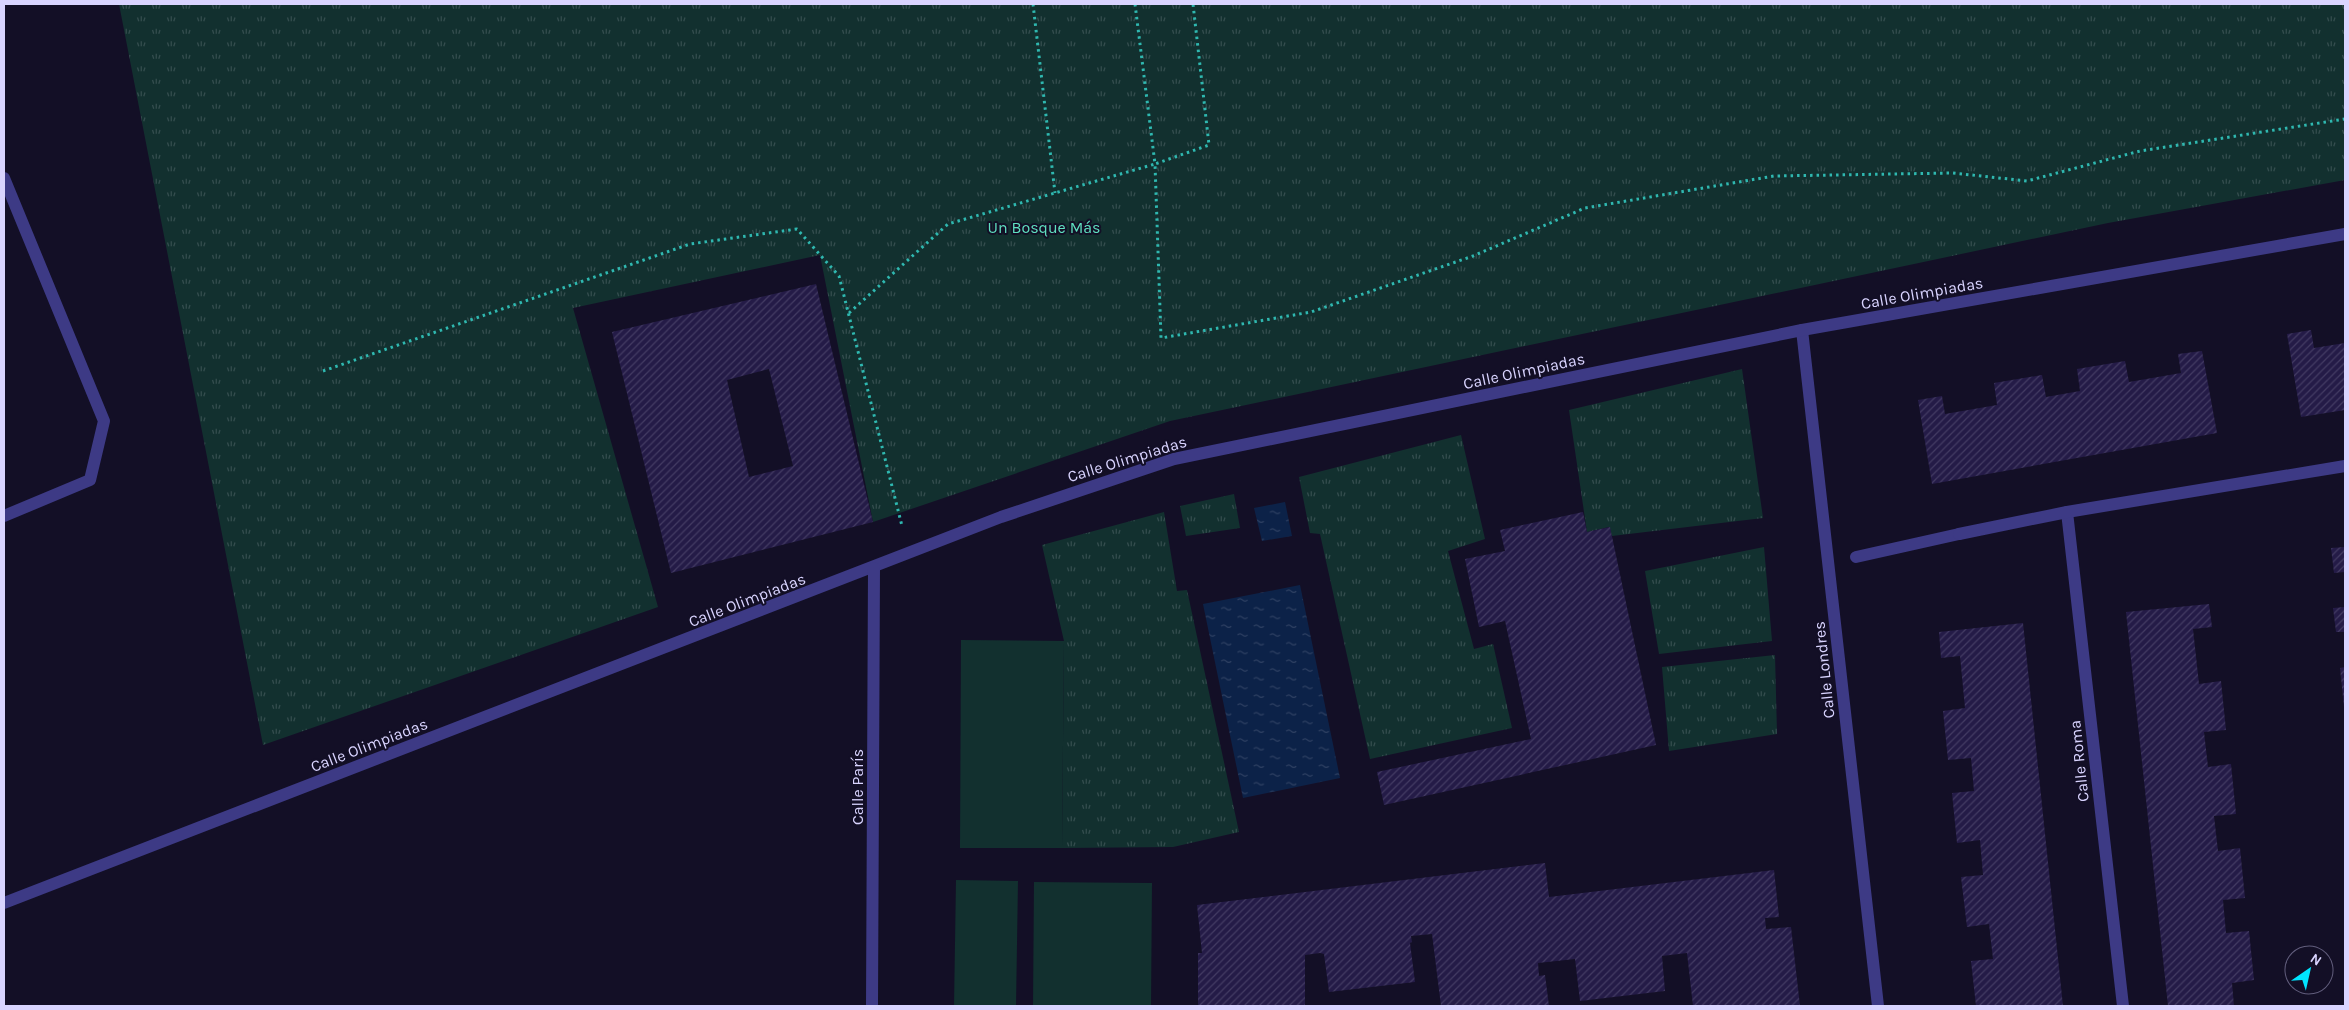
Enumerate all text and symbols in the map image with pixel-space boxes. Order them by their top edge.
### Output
park label: Un Bosque Más [988,218,1100,237]
street label: Calle Olimpiadas [1859,273,1985,313]
street label: Calle Olimpiadas [1461,349,1587,393]
street label: Calle Olimpiadas [1065,432,1189,486]
street label: Calle Olimpiadas [686,569,808,631]
street label: Calle Londres [1809,621,1839,719]
street label: Calle Olimpiadas [308,714,430,776]
street label: Calle Roma [2065,719,2093,803]
street label: Calle París [848,749,867,825]
north arrow [2284,945,2334,995]
text: N [2307,950,2325,969]

